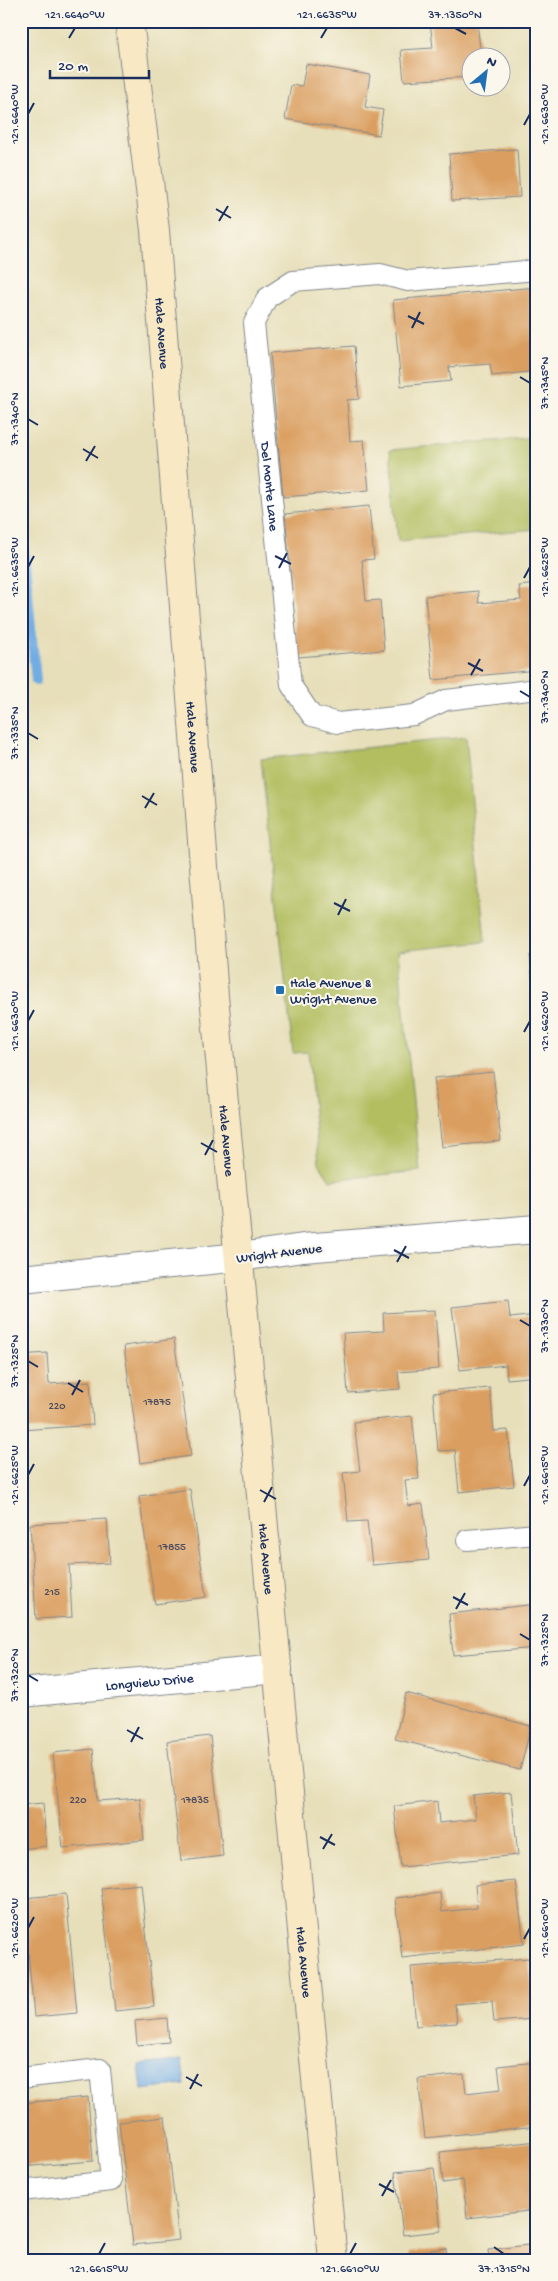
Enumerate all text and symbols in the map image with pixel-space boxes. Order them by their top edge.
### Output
text: 121.6640°W [44,9,105,23]
text: 121.6635°W [296,9,357,23]
text: 37.1350°N [427,9,482,23]
scale bar [50,48,149,80]
north arrow [460,48,510,98]
text: N [483,53,499,72]
text: 20 m [58,58,88,76]
text: 121.6640°W [9,84,23,145]
text: 121.6630°W [539,84,553,145]
street label: Hale Avenue [149,297,172,370]
text: 37.1345°N [539,357,553,410]
text: 37.1340°N [9,392,23,447]
street label: Del Monte Lane [255,440,281,533]
text: 121.6635°W [9,537,23,598]
text: 121.6625°W [539,537,553,598]
text: 37.1340°N [539,670,553,725]
street label: Hale Avenue [180,701,203,774]
text: 37.1335°N [9,706,23,761]
place label: Hale Avenue & Wright Avenue [290,976,377,1009]
marker: Hale Avenue & Wright Avenue [274,984,286,996]
text: 121.6630°W [9,991,23,1052]
text: 121.6620°W [539,991,553,1052]
street label: Hale Avenue [213,1104,237,1178]
street label: Wright Avenue [235,1241,324,1268]
text: 37.1330°N [539,1299,553,1354]
text: 37.1325°N [9,1334,23,1388]
house number: 17875 [142,1397,171,1409]
house number: 220 [48,1401,66,1413]
text: 121.6625°W [9,1445,23,1506]
text: 121.6615°W [539,1446,553,1505]
street label: Hale Avenue [253,1522,276,1596]
house number: 17855 [157,1542,186,1554]
house number: 215 [44,1587,60,1599]
text: 37.1325°N [539,1613,553,1667]
text: 37.1320°N [9,1648,23,1703]
street label: Longview Drive [105,1671,195,1696]
house number: 220 [69,1795,87,1807]
house number: 17835 [180,1795,209,1807]
text: 121.6620°W [9,1898,23,1959]
text: 121.6610°W [539,1899,553,1958]
street label: Hale Avenue [291,1926,314,1999]
text: 121.6615°W [69,2263,128,2277]
text: 121.6610°W [320,2263,379,2277]
text: 37.1315°N [477,2263,530,2277]

